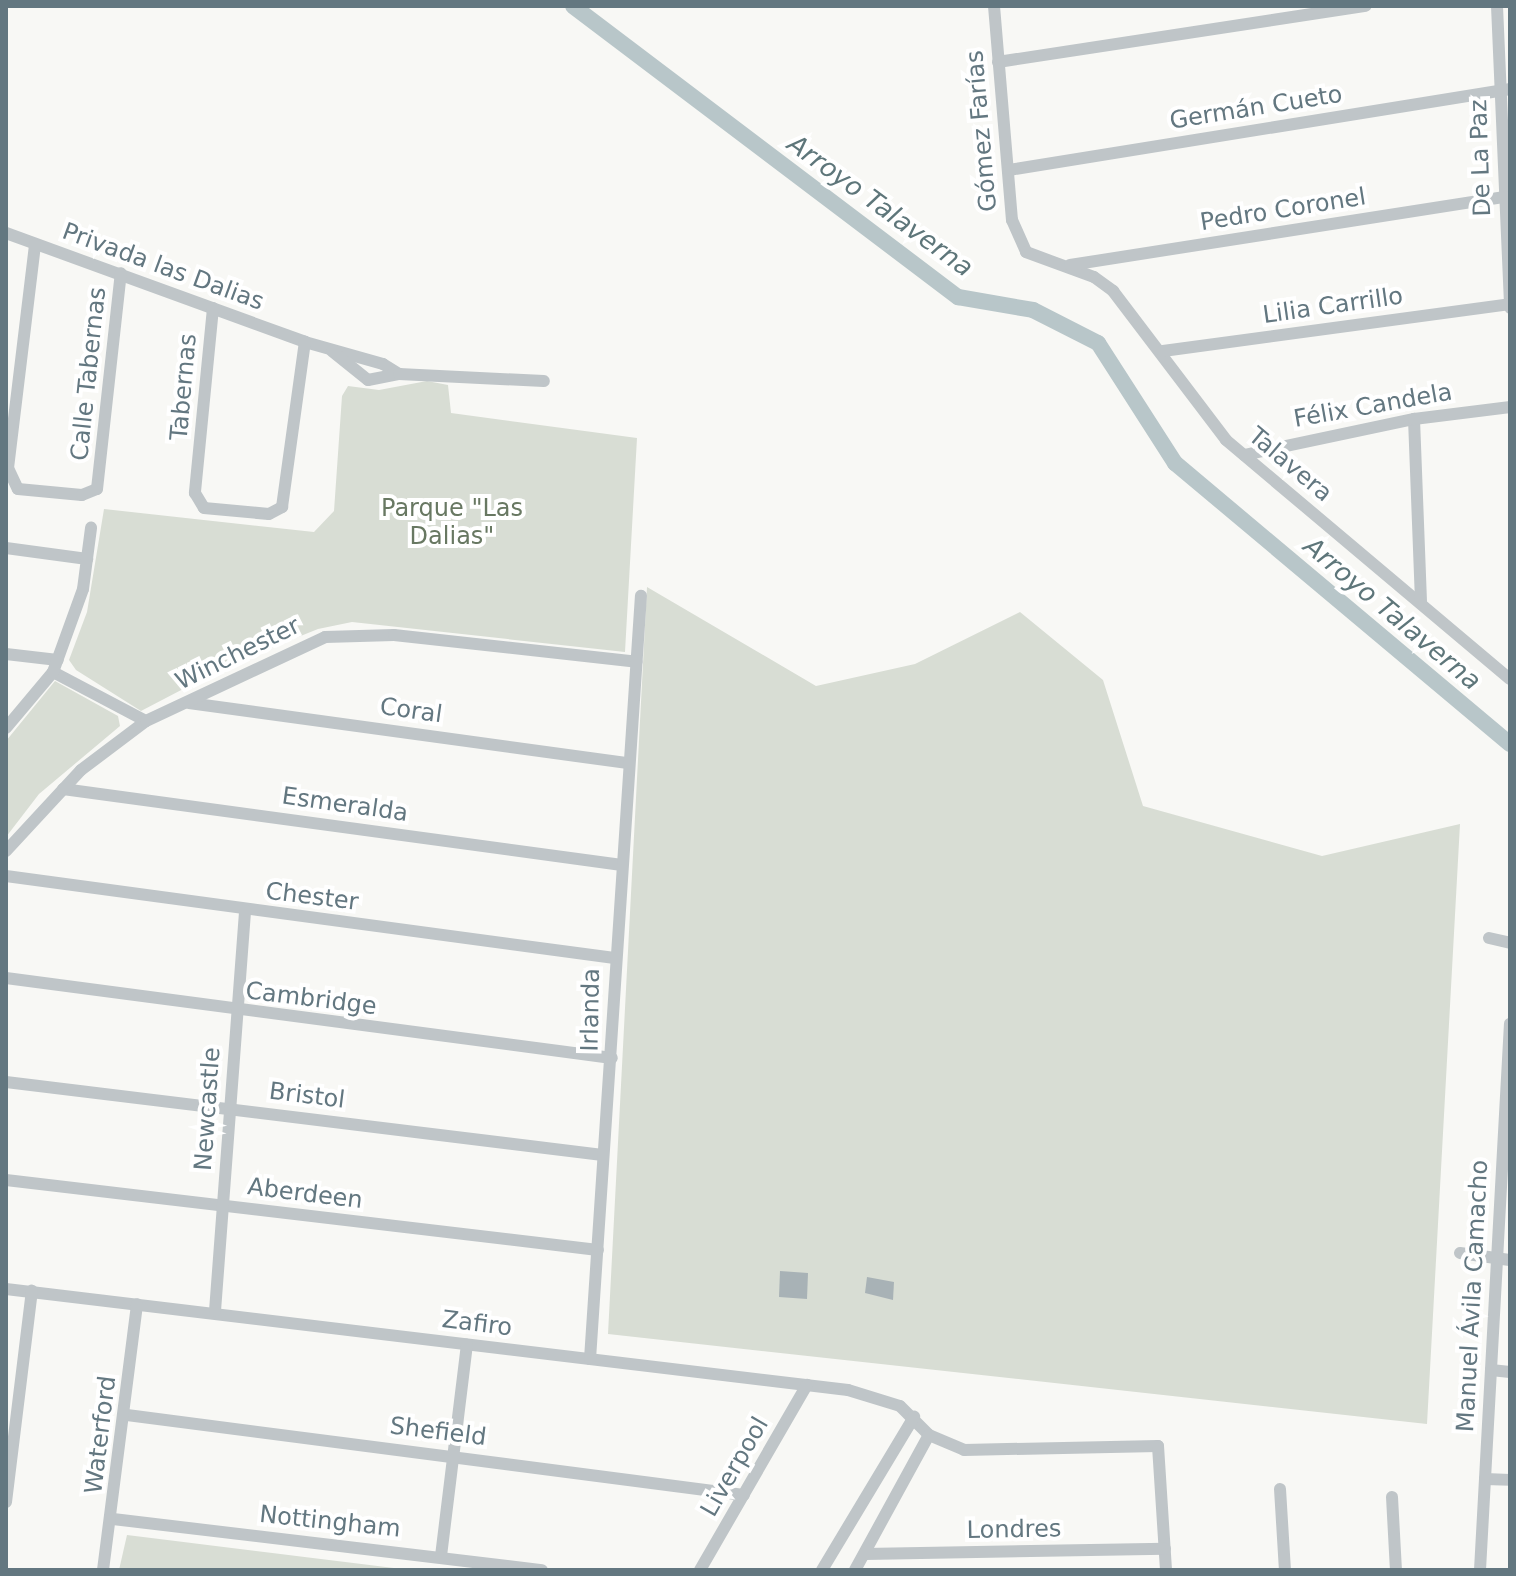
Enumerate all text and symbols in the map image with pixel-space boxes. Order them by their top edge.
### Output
street label: Gómez Farías [961,49,1003,213]
street label: Germán Cueto [1168,80,1344,136]
street label: De La Paz [1465,99,1497,217]
water label: Arroyo Talaverna [781,128,979,284]
street label: Pedro Coronel [1198,183,1368,237]
street label: Privada las Dalias [58,217,268,317]
street label: Lilia Carrillo [1261,282,1405,330]
street label: Calle Tabernas [66,286,112,462]
street label: Tabernas [165,332,203,442]
street label: Félix Candela [1291,378,1455,434]
street label: Talavera [1242,422,1338,508]
park label: Parque "Las Dalias" [381,495,523,551]
water label: Arroyo Talaverna [1297,531,1487,697]
street label: Winchester [171,612,305,696]
street label: Coral [378,692,444,730]
street label: Esmeralda [280,782,410,828]
street label: Chester [264,877,360,917]
street label: Irlanda [576,968,606,1052]
street label: Cambridge [244,977,378,1021]
street label: Newcastle [189,1046,227,1172]
street label: Bristol [267,1077,347,1115]
street label: Manuel Ávila Camacho [1451,1159,1495,1433]
street label: Aberdeen [246,1173,364,1215]
street label: Zafiro [440,1305,514,1343]
street label: Waterford [79,1374,123,1496]
street label: Shefield [388,1412,488,1452]
street label: Liverpool [695,1412,775,1522]
street label: Nottingham [258,1500,402,1544]
street label: Londres [966,1515,1062,1545]

